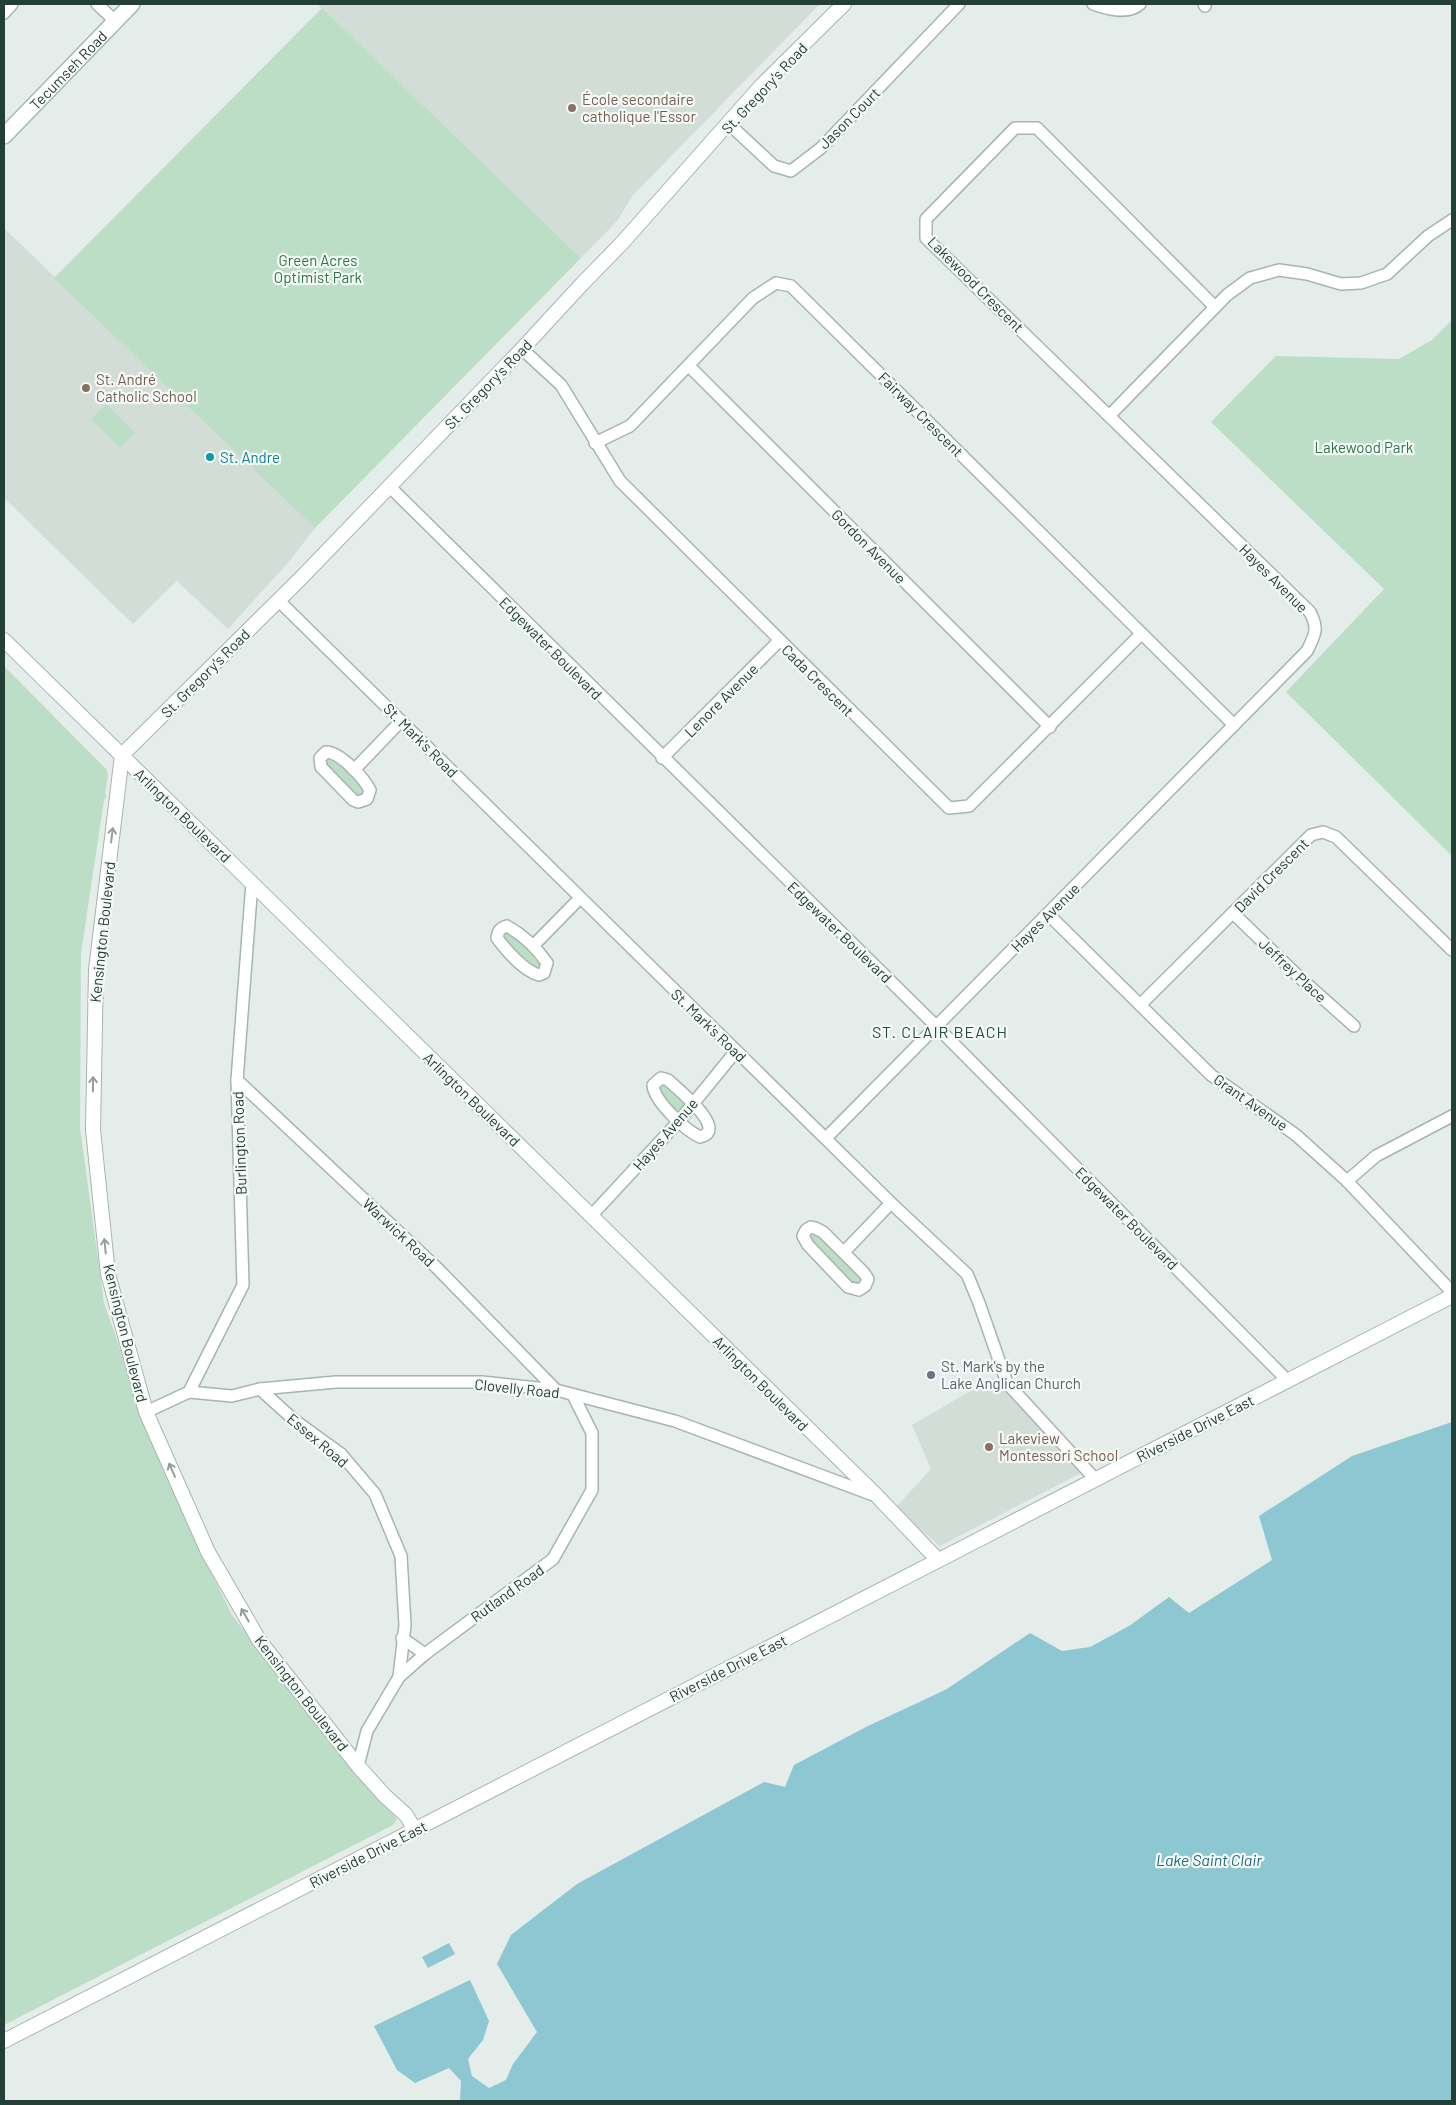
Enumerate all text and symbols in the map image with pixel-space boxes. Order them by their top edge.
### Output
street label: Tecumseh Road [26,27,110,113]
street label: St. Gregory's Road [717,39,811,137]
street label: Jason Court [815,84,883,152]
place label: École secondaire catholique l'Essor [582,90,696,125]
marker: École secondaire catholique l'Essor [566,102,578,114]
street label: Lakewood Crescent [924,232,1028,336]
park label: Green Acres Optimist Park [274,251,363,286]
street label: St. Gregory's Road [441,335,535,433]
street label: Fairway Crescent [875,368,967,460]
place label: St. André Catholic School [96,370,197,405]
marker: St. André Catholic School [80,382,92,394]
park label: Lakewood Park [1315,438,1414,456]
place label: St. Andre [220,448,280,466]
marker: St. Andre [204,451,216,463]
street label: Gordon Avenue [828,505,910,587]
street label: Hayes Avenue [1236,540,1312,616]
street label: Edgewater Boulevard [496,593,606,703]
street label: St. Gregory's Road [157,625,253,721]
street label: Cada Crescent [778,640,858,720]
street label: Lenore Avenue [680,659,762,741]
street label: St. Mark's Road [380,699,462,781]
street label: Arlington Boulevard [131,764,235,866]
one-way arrow [107,827,117,843]
street label: David Crescent [1230,834,1312,916]
street label: Kensington Boulevard [86,861,118,1003]
street label: Edgewater Boulevard [784,878,896,986]
street label: Hayes Avenue [1007,879,1083,955]
street label: Jeffrey Place [1255,934,1331,1006]
street label: St. Mark's Road [668,985,750,1065]
district label: ST. CLAIR BEACH [872,1022,1008,1041]
street label: Arlington Boulevard [420,1048,524,1150]
street label: Grant Avenue [1210,1070,1292,1134]
one-way arrow [89,1076,98,1092]
street label: Burlington Road [228,1091,250,1195]
street label: Hayes Avenue [629,1094,701,1174]
street label: Edgewater Boulevard [1072,1163,1182,1273]
street label: Warwick Road [359,1194,439,1270]
one-way arrow [100,1238,110,1254]
street label: Kensington Boulevard [100,1262,152,1404]
street label: Arlington Boulevard [710,1332,812,1434]
place label: St. Mark's by the Lake Anglican Church [941,1357,1081,1392]
marker: St. Mark's by the Lake Anglican Church [925,1369,937,1381]
street label: Clovelly Road [474,1375,560,1401]
street label: Riverside Drive East [1133,1391,1257,1465]
street label: Essex Road [284,1409,352,1471]
place label: Lakeview Montessori School [999,1429,1118,1464]
marker: Lakeview Montessori School [983,1441,995,1453]
one-way arrow [167,1463,176,1478]
street label: Rutland Road [467,1560,547,1626]
one-way arrow [239,1609,249,1623]
street label: Riverside Drive East [666,1631,790,1705]
street label: Kensington Boulevard [251,1632,353,1754]
street label: Riverside Drive East [306,1817,430,1891]
water label: Lake Saint Clair [1156,1850,1263,1869]

